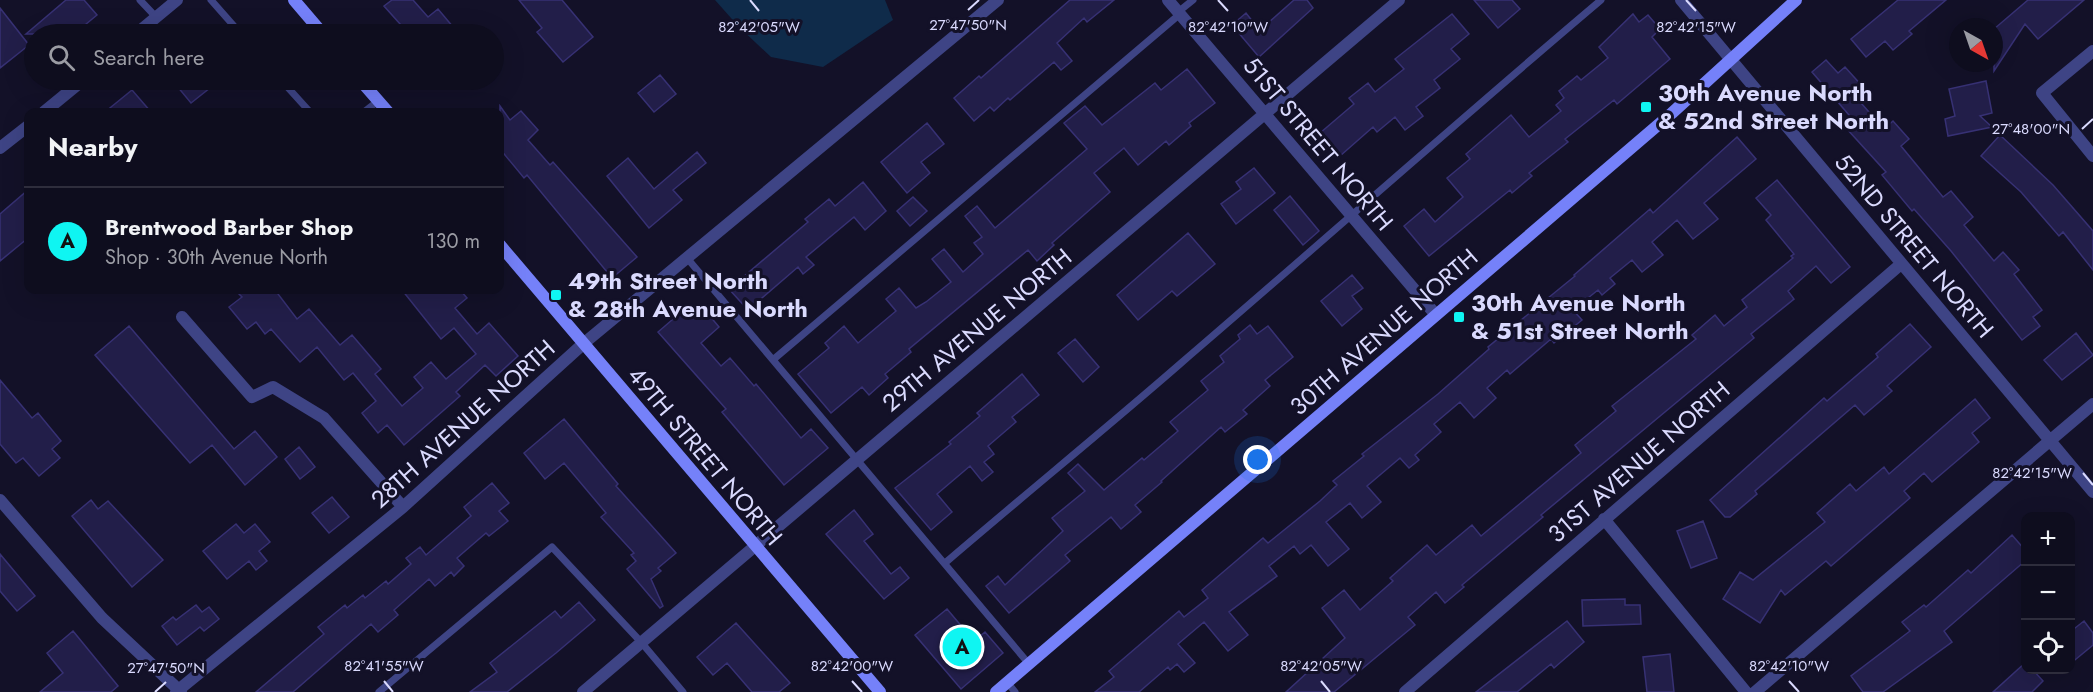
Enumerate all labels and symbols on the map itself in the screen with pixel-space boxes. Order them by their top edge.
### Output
text: 27°47'50"N [929,14,1007,36]
text: 82°42'05"W [718,16,800,38]
text: 82°42'10"W [1188,16,1268,38]
text: 82°42'15"W [1656,16,1736,38]
north arrow [1949,18,2003,72]
street label: 51ST STREET NORTH [1235,49,1402,238]
place label: 30th Avenue North & 52nd Street North [1658,75,1889,138]
marker: 30th Avenue North & 52nd Street North [1639,100,1653,114]
text: 27°48'00"N [1992,118,2070,140]
street label: 52ND STREET NORTH [1827,146,2002,345]
street label: 29TH AVENUE NORTH [874,240,1079,420]
street label: 30TH AVENUE NORTH [1282,240,1485,423]
place label: 49th Street North & 28th Avenue North [568,263,808,326]
place label: 30th Avenue North & 51st Street North [1471,285,1689,348]
marker: 49th Street North & 28th Avenue North [549,288,563,302]
marker: 30th Avenue North & 51st Street North [1452,310,1466,324]
street label: 28TH AVENUE NORTH [363,331,563,516]
street label: 49TH STREET NORTH [620,358,791,553]
street label: 31ST AVENUE NORTH [1540,373,1737,551]
your location [1243,445,1272,474]
text: 82°42'15"W [1992,462,2072,484]
pin: A [942,624,982,670]
text: 82°41'55"W [344,655,424,677]
text: 82°42'00"W [811,655,893,677]
text: 82°42'05"W [1280,655,1362,677]
text: 82°42'10"W [1749,655,1829,677]
text: 27°47'50"N [127,657,205,679]

